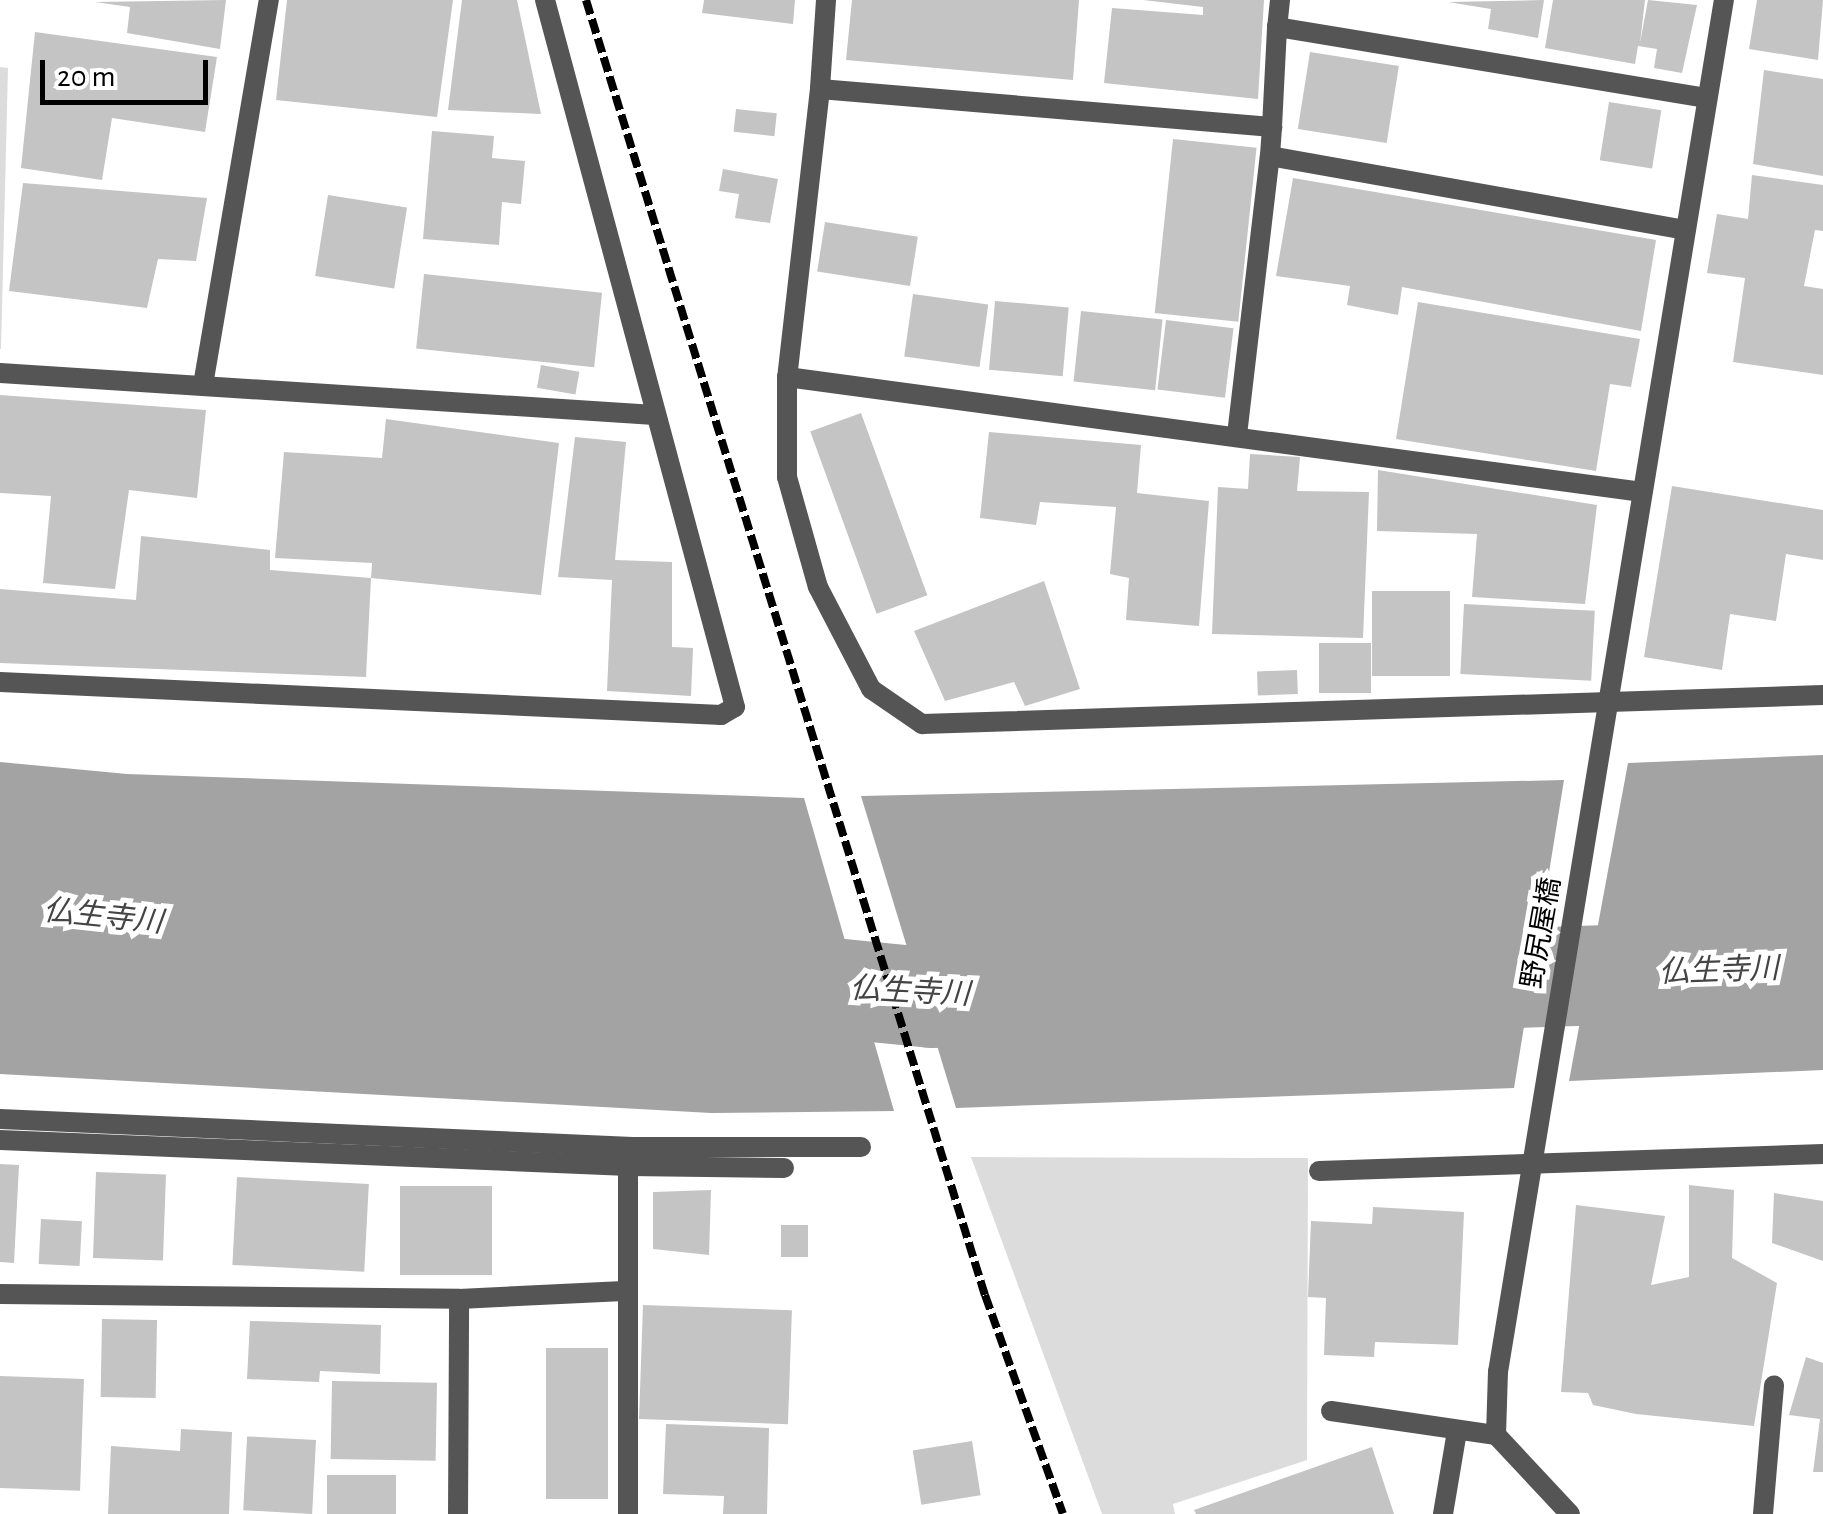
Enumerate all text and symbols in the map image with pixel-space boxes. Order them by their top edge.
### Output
scale bar [45,40,212,102]
text: 20 m [57,62,115,92]
street label: 野尻屋橋 [1516,875,1568,991]
water label: 仏生寺川 [41,893,165,941]
water label: 仏生寺川 [1658,951,1780,991]
water label: 仏生寺川 [849,971,971,1013]

